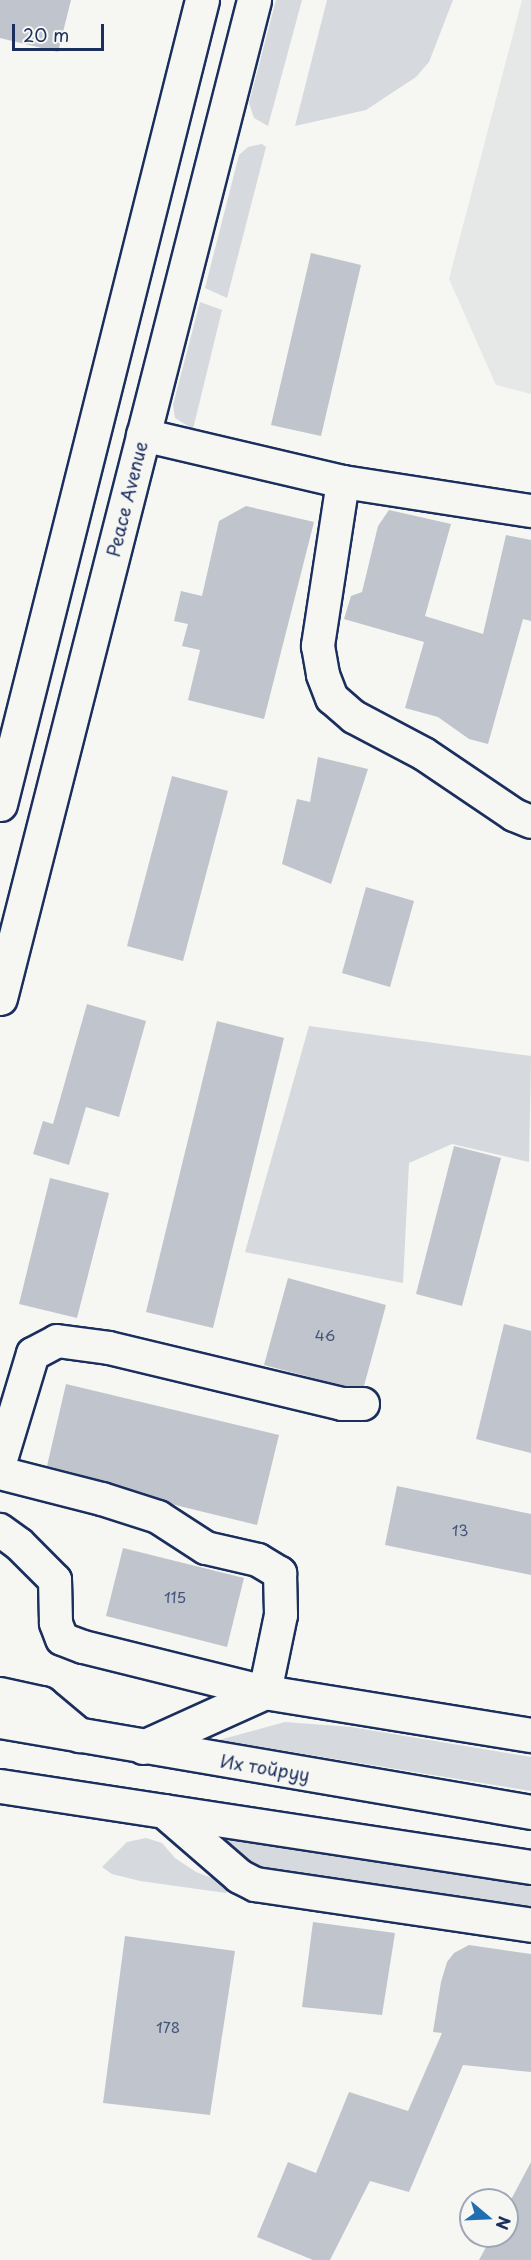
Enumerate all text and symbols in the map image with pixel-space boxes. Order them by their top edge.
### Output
scale bar [15,12,106,50]
text: 20 m [23,21,69,48]
street label: Peace Avenue [102,439,152,559]
house number: 46 [315,1326,335,1344]
house number: 13 [452,1521,468,1539]
house number: 115 [164,1588,186,1606]
street label: Их тойруу [218,1750,312,1786]
house number: 178 [156,2018,180,2036]
north arrow [459,2188,519,2248]
text: N [491,2213,518,2233]

